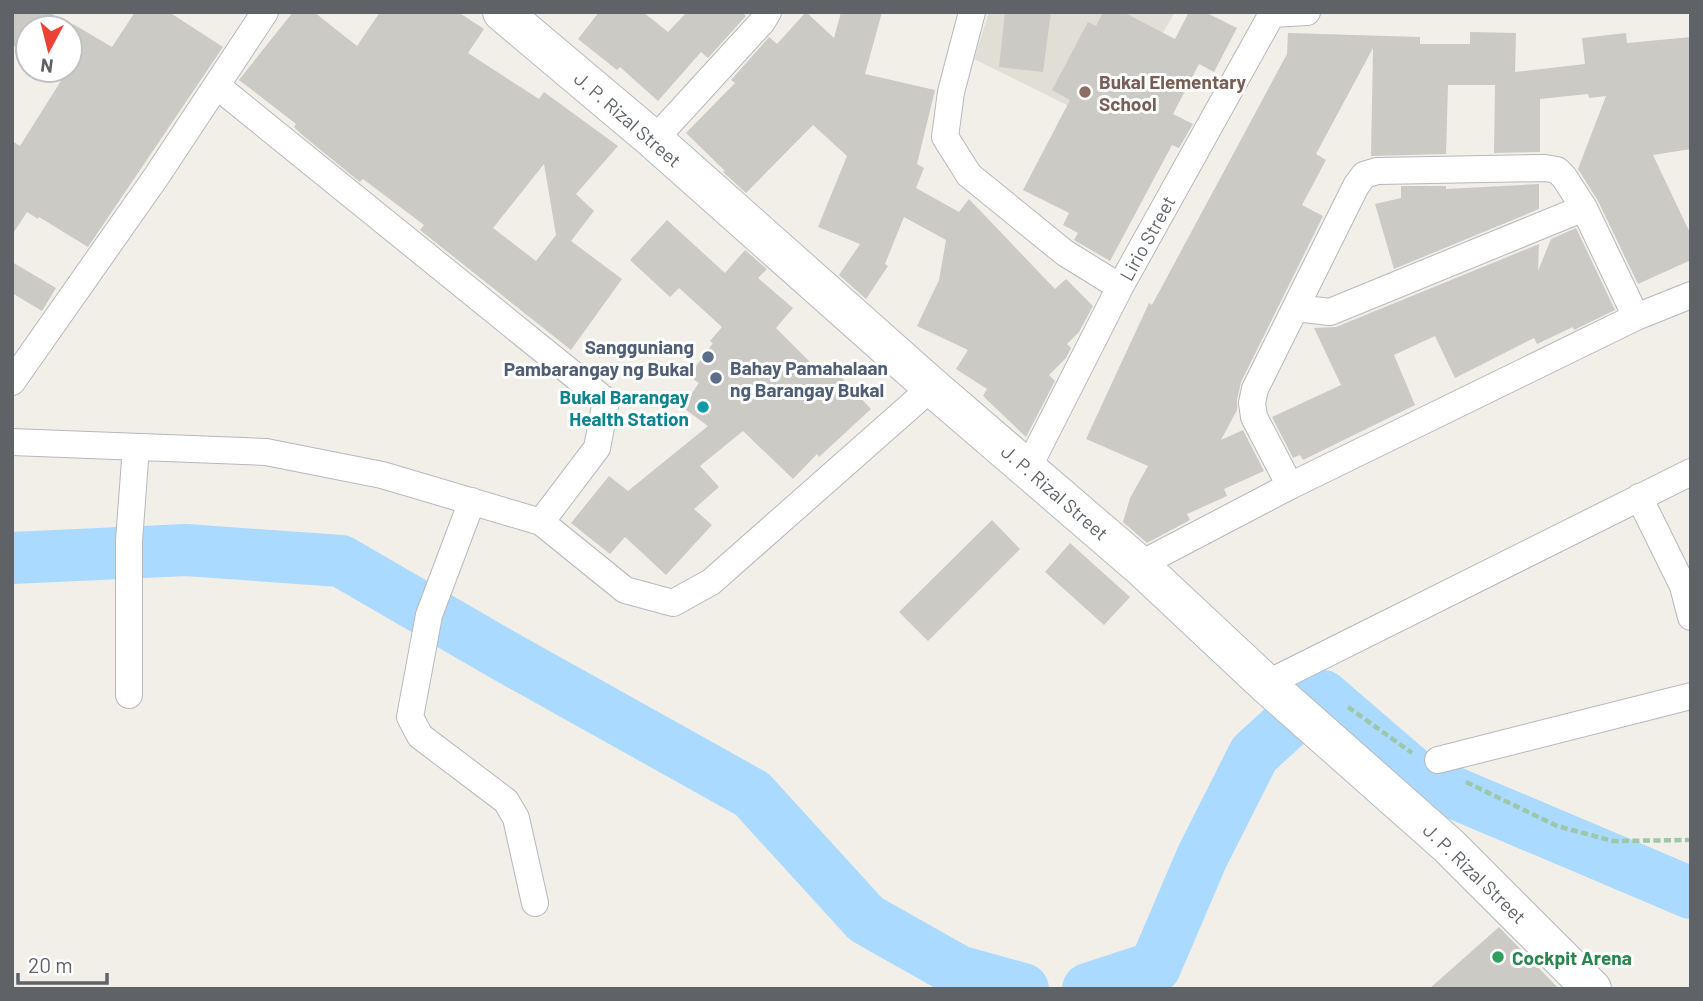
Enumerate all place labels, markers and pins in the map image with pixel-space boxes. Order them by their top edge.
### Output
place label: Bukal Elementary School [1099,70,1247,115]
marker: Bukal Elementary School [1077,84,1093,100]
place label: Sangguniang Pambarangay ng Bukal [504,335,694,380]
marker: Sangguniang Pambarangay ng Bukal [700,349,716,365]
place label: Bahay Pamahalaan ng Barangay Bukal [730,356,888,401]
marker: Bahay Pamahalaan ng Barangay Bukal [708,370,724,386]
place label: Bukal Barangay Health Station [560,385,689,430]
marker: Bukal Barangay Health Station [695,399,711,415]
place label: Cockpit Arena [1512,946,1632,969]
marker: Cockpit Arena [1490,949,1506,965]

